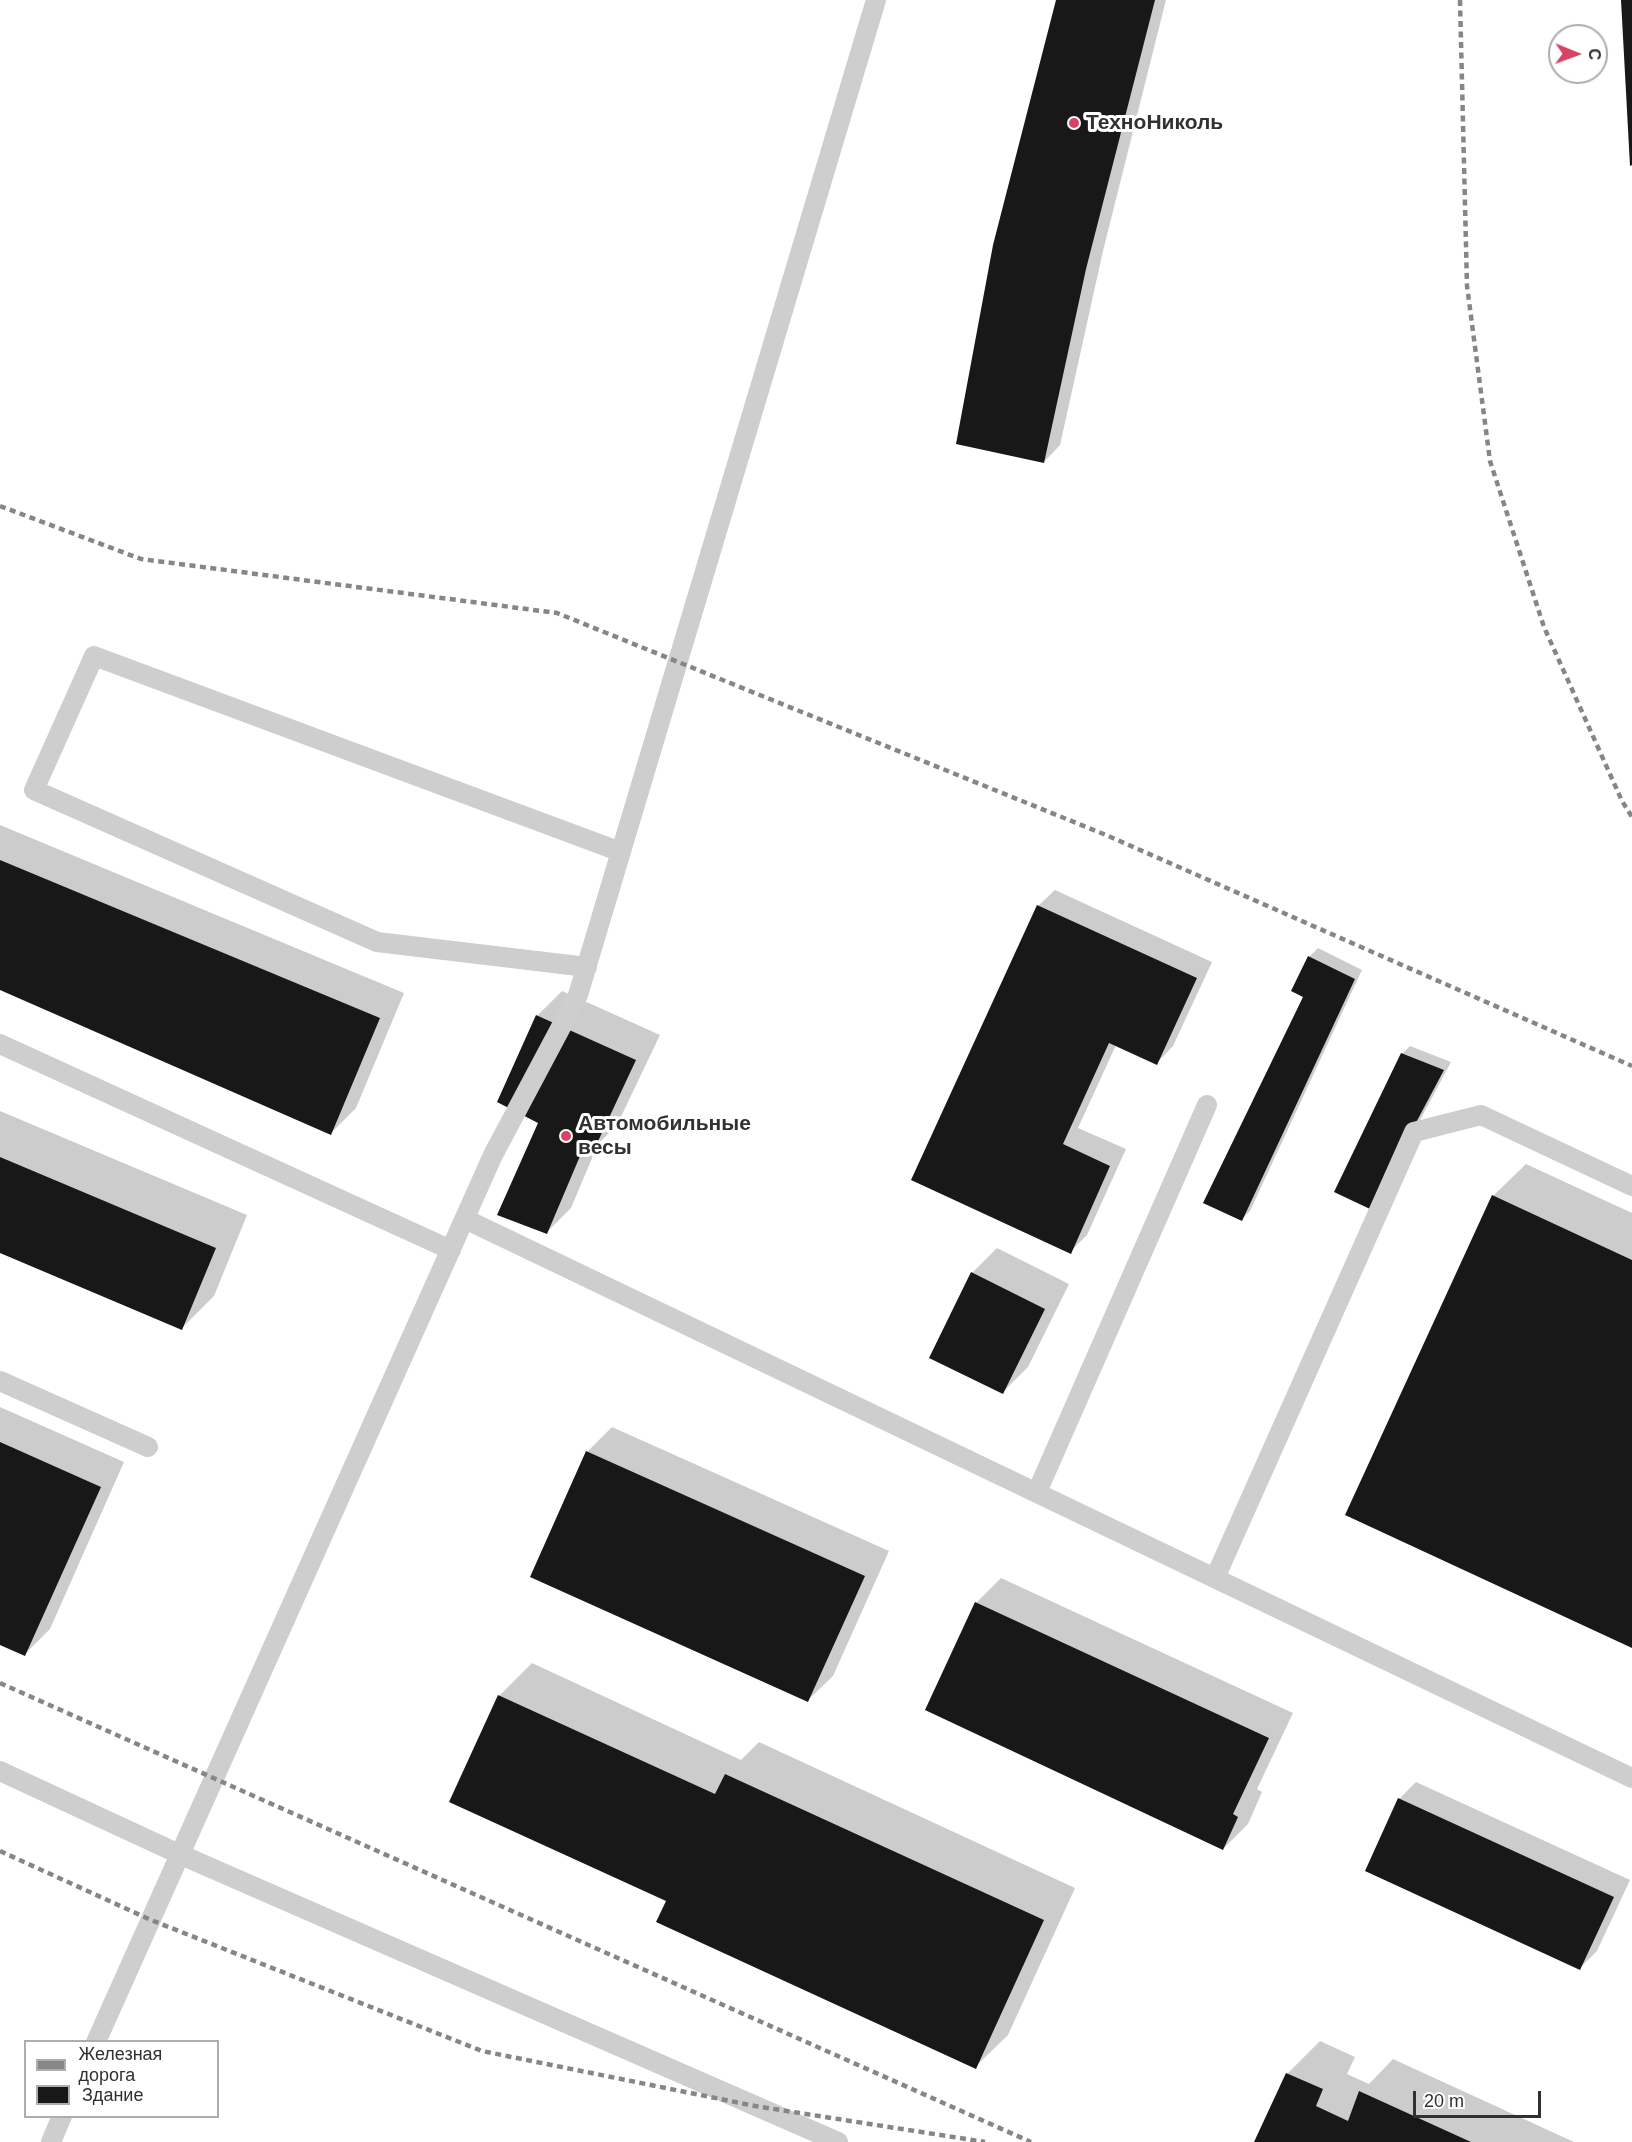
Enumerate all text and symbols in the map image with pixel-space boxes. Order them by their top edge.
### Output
north arrow [1548,24,1608,84]
text: С [1586,48,1603,60]
place label: ТехноНиколь [1086,110,1223,136]
marker: ТехноНиколь [1067,116,1081,130]
place label: Автомобильные весы [578,1111,751,1161]
marker: Автомобильные весы [559,1129,573,1143]
legend [24,2040,219,2118]
text: Железная дорога [78,2044,162,2085]
scale bar [1416,2079,1544,2117]
text: Здание [82,2085,143,2105]
text: 20 m [1424,2091,1464,2111]

